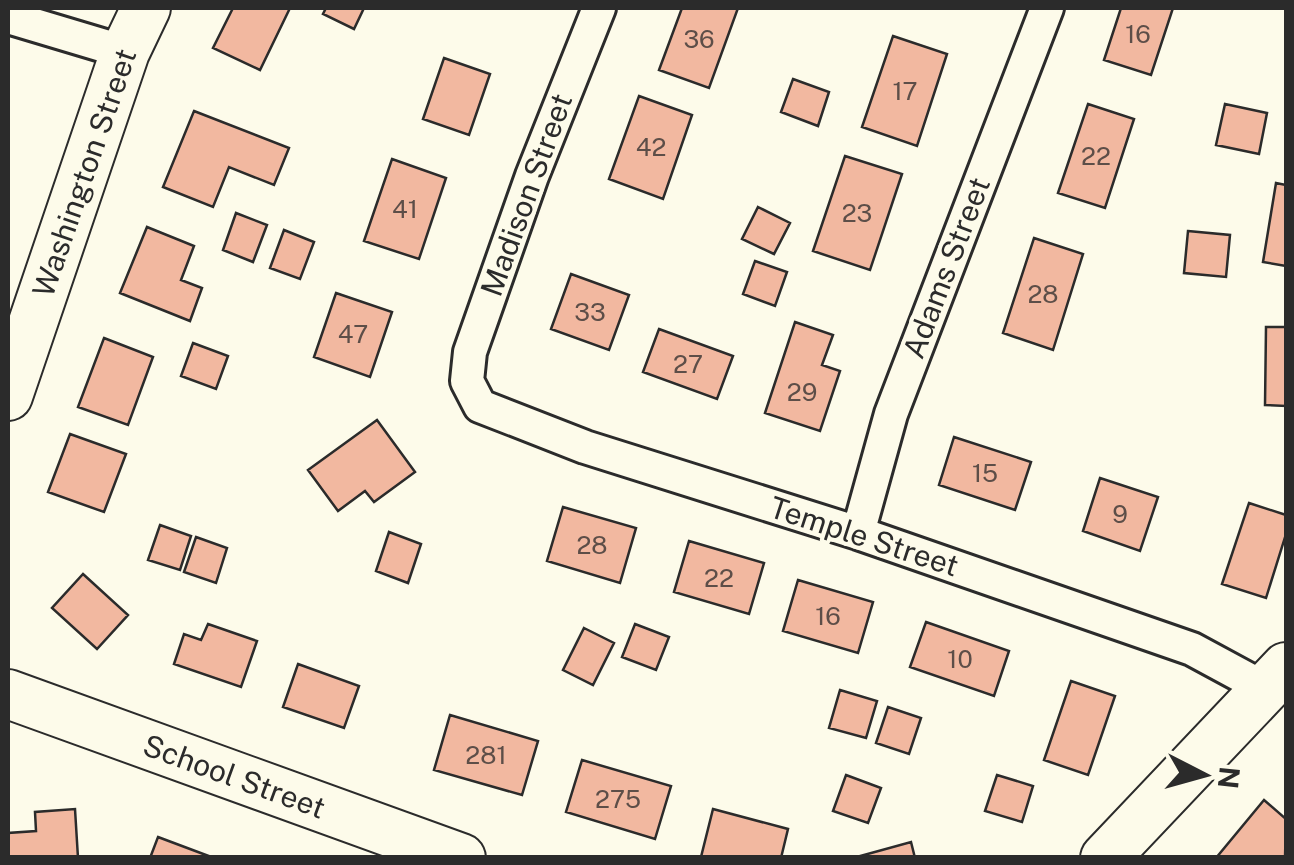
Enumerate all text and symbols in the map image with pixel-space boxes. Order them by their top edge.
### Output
house number: 16 [1125,19,1151,49]
house number: 36 [683,24,715,54]
street label: Washington Street [25,44,143,302]
house number: 17 [892,76,918,106]
street label: Madison Street [473,88,579,301]
house number: 42 [636,132,666,162]
house number: 22 [1081,141,1111,171]
street label: Adams Street [895,172,997,363]
house number: 41 [392,194,418,224]
house number: 23 [842,198,872,228]
house number: 28 [1027,279,1059,309]
house number: 33 [574,297,606,327]
house number: 47 [338,319,368,349]
house number: 27 [673,349,703,379]
house number: 29 [787,377,817,407]
house number: 15 [972,458,998,488]
street label: Temple Street [765,489,963,584]
house number: 9 [1112,499,1128,529]
house number: 28 [576,530,608,560]
house number: 22 [704,563,734,593]
house number: 16 [815,601,841,631]
house number: 10 [947,644,973,674]
north arrow [1154,725,1254,825]
street label: School Street [138,726,330,826]
house number: 281 [465,740,507,770]
text: N [1212,765,1247,790]
house number: 275 [595,784,641,814]

